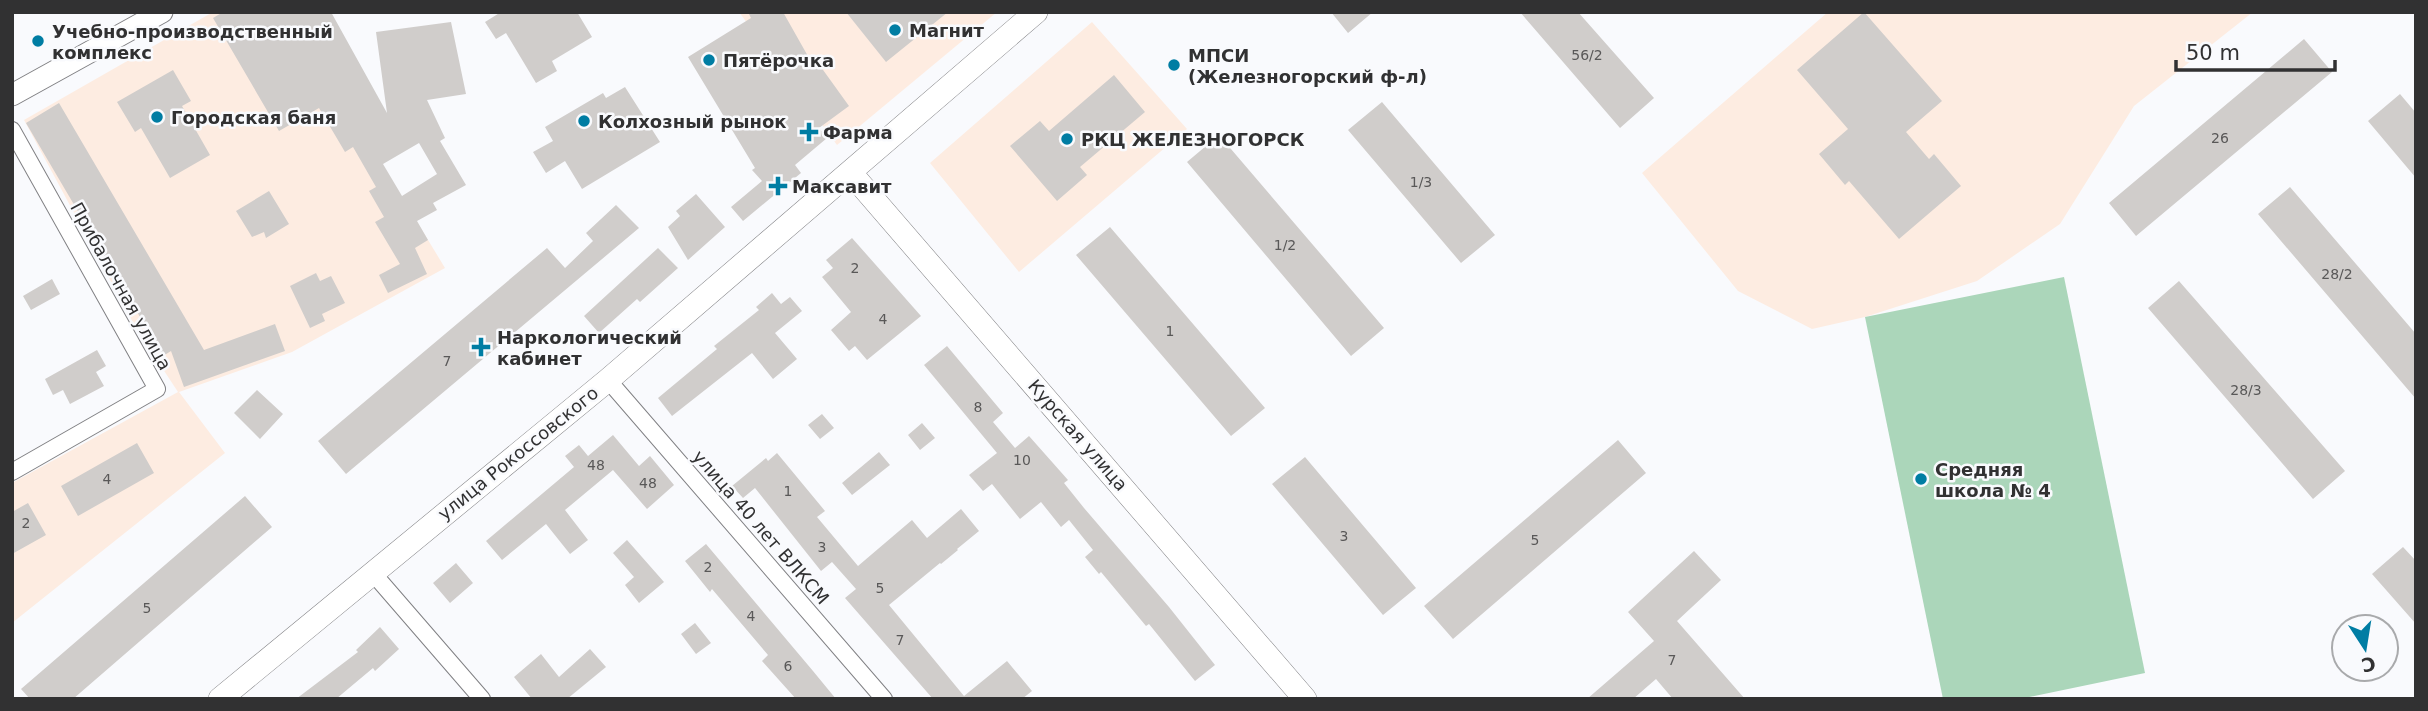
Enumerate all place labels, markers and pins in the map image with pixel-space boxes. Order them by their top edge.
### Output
place label: Магнит [909,20,985,41]
place label: Учебно-производственный комплекс [52,21,333,63]
marker: Магнит [887,22,903,38]
marker: Учебно-производственный комплекс [30,33,46,49]
place label: МПСИ (Железногорский ф-л) [1188,45,1427,87]
place label: Пятёрочка [723,50,834,71]
marker: Пятёрочка [701,52,717,68]
marker: МПСИ (Железногорский ф-л) [1166,57,1182,73]
place label: Городская баня [171,107,336,128]
marker: Городская баня [149,109,165,125]
place label: Колхозный рынок [598,111,786,132]
marker: Колхозный рынок [576,113,592,129]
place label: Фарма [823,122,893,143]
marker: Фарма [801,124,817,140]
place label: РКЦ ЖЕЛЕЗНОГОРСК [1081,129,1305,150]
marker: РКЦ ЖЕЛЕЗНОГОРСК [1059,131,1075,147]
place label: Максавит [792,176,892,197]
marker: Максавит [770,178,786,194]
place label: Наркологический кабинет [497,327,682,369]
marker: Наркологический кабинет [471,337,491,357]
place label: Средняя школа № 4 [1935,459,2051,501]
marker: Средняя школа № 4 [1913,471,1929,487]

